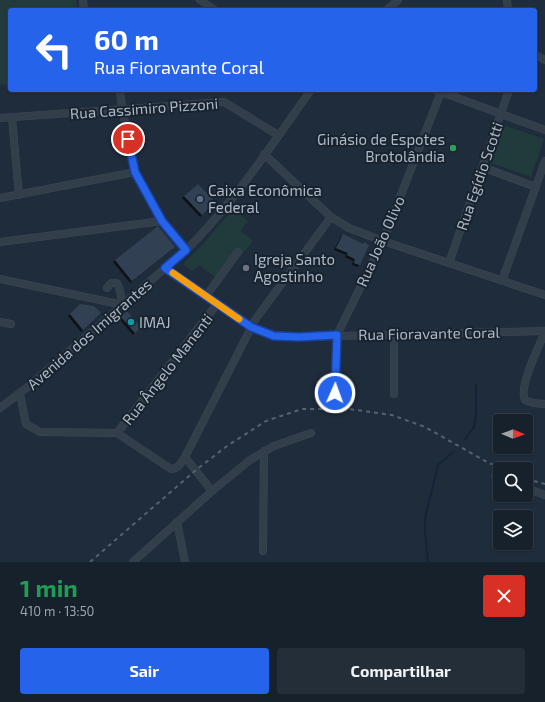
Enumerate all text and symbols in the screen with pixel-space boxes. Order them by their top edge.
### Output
text: 60 m [94,22,159,56]
icon: left [28,24,80,76]
text: Rua Fioravante Coral [94,56,264,78]
street label: Rua Cassimiro Pizzoni [69,94,219,122]
street label: Rua Egídio Scotti [452,119,506,233]
pin [111,122,145,156]
icon: arrive [117,128,139,150]
place label: Ginásio de Espotes Brotolândia [317,130,445,165]
marker: Ginásio de Espotes Brotolândia [448,143,458,153]
place label: Caixa Econômica Federal [208,181,322,216]
street label: Rua João Olivo [352,193,408,289]
marker: Caixa Econômica Federal [195,194,205,204]
place label: Igreja Santo Agostinho [254,250,335,285]
marker: Igreja Santo Agostinho [241,263,251,273]
street label: Avenida dos Imigrantes [23,275,155,393]
street label: Rua Ângelo Manenti [118,310,216,428]
place label: IMAJ [139,313,171,331]
marker: IMAJ [126,317,136,327]
street label: Rua Fioravante Coral [358,323,501,343]
position arrow [314,372,356,414]
north arrow [493,414,533,454]
map controls [493,414,533,550]
button: search [493,462,533,502]
button: layers [493,510,533,550]
text: 1 min [20,573,78,602]
button: close [483,575,525,617]
text: 410 m · 13:50 [20,603,94,619]
button: Sair [20,648,269,694]
button: Compartilhar [277,648,525,694]

